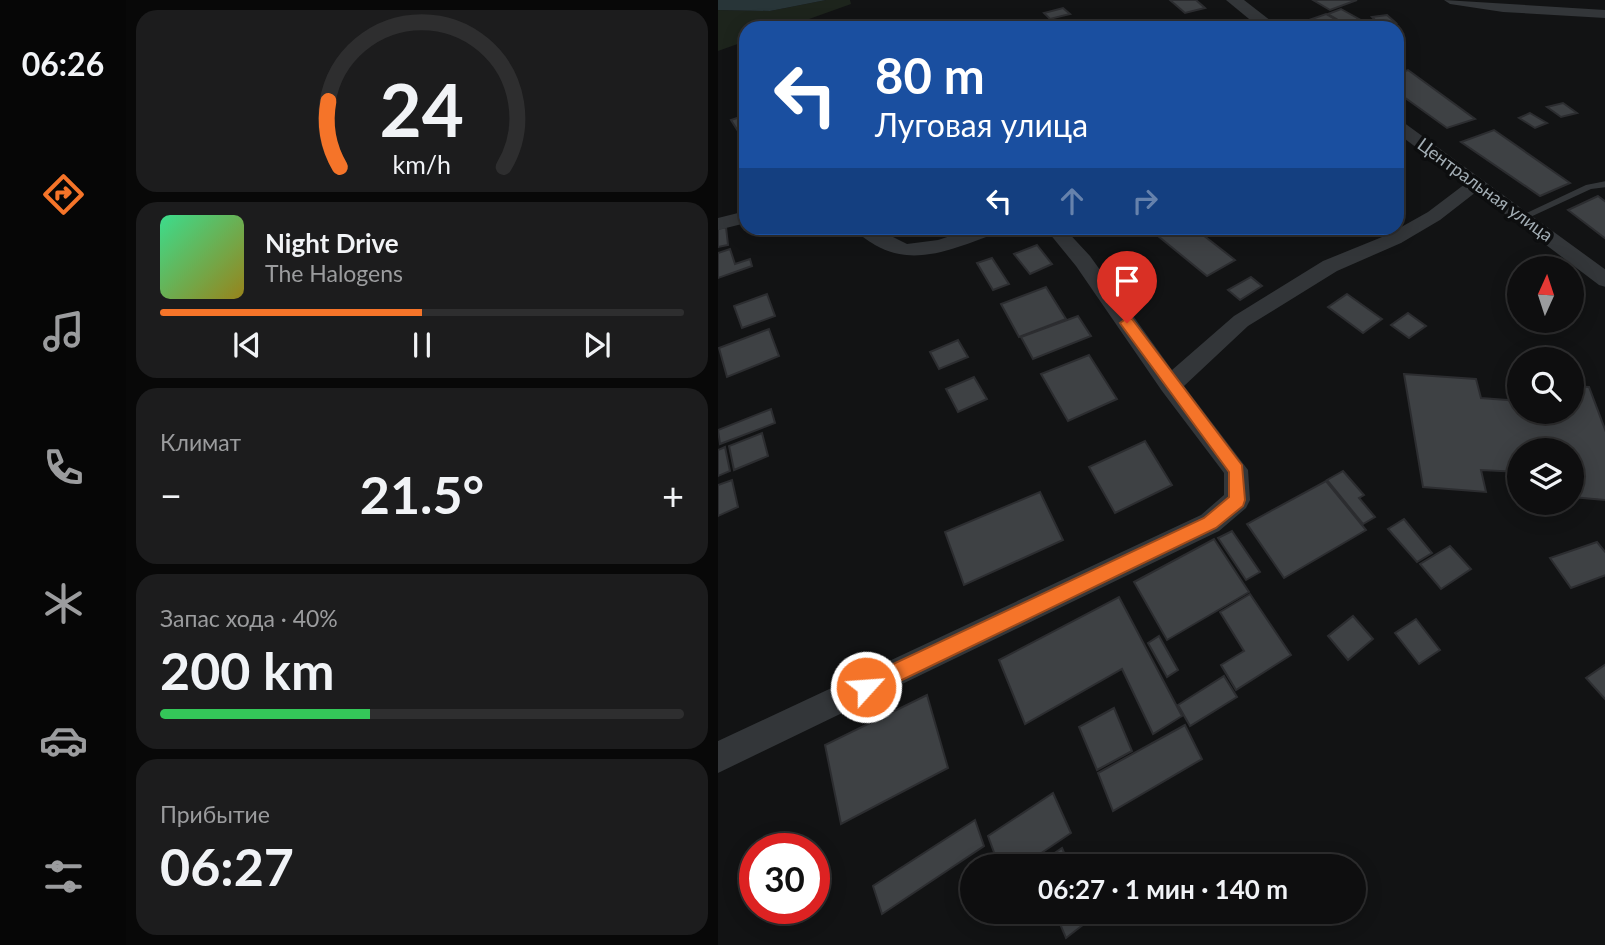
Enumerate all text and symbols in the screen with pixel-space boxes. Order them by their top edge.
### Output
text: 06:26 [22,44,104,83]
text: 80 m [875,46,985,104]
icon: left [760,49,851,140]
text: 24 [380,65,464,153]
text: Луговая улица [875,105,1088,144]
street label: Центральная улица [1414,133,1558,246]
text: km/h [393,149,451,179]
icon: directions [39,170,88,219]
icon: left [980,182,1018,220]
icon: ahead [1053,182,1091,220]
icon: right [1126,182,1164,220]
text: Night Drive [265,227,399,259]
pin [1097,251,1157,323]
north arrow [1507,256,1584,332]
map controls [1507,256,1584,515]
text: The Halogens [265,259,403,287]
icon: arrive [1108,262,1146,300]
icon: music [39,307,88,356]
icon: previous [228,326,266,364]
icon: pause [403,326,441,364]
icon: next [578,326,616,364]
button: search [1507,347,1584,424]
text: Климат [160,428,241,456]
button: layers [1507,438,1584,515]
icon: phone [39,443,88,492]
text: 21.5° [360,463,484,525]
text: − [160,472,182,518]
text: + [662,472,684,518]
icon: climate [39,579,88,628]
text: Запас хода · 40% [160,604,338,632]
text: 200 km [160,639,334,701]
position arrow [829,650,903,724]
icon: car [39,716,88,765]
text: Прибытие [160,800,270,828]
speed limit sign: 30 [739,833,830,924]
text: 06:27 [160,835,294,897]
icon: filters [39,852,88,901]
text: 06:27 · 1 мин · 140 m [1038,873,1288,905]

